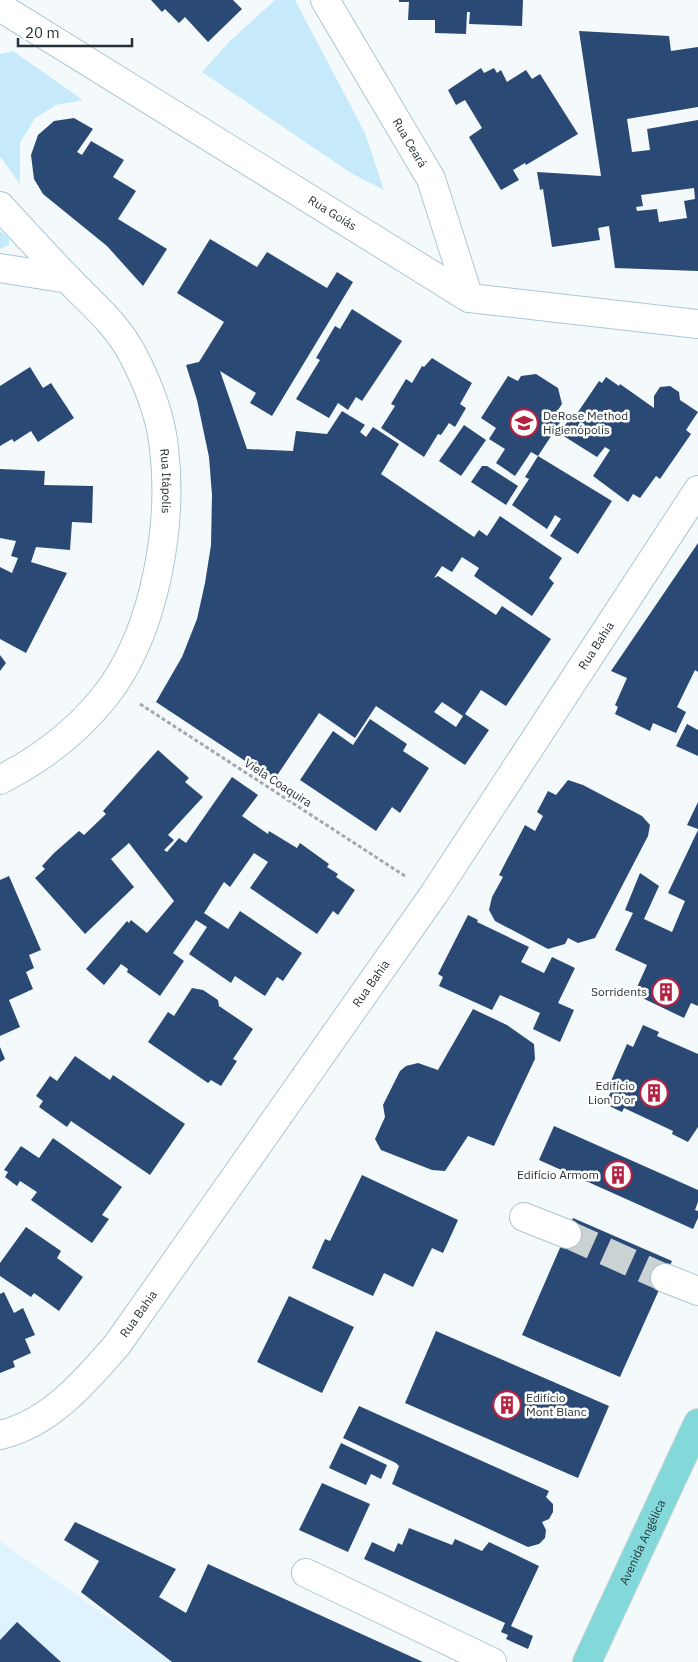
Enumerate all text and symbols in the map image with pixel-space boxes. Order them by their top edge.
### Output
scale bar [18,15,131,47]
text: 20 m [25,23,60,42]
street label: Rua Ceará [390,115,431,171]
street label: Rua Goiás [306,192,360,233]
school or university icon: DeRose Method Higienópolis [509,408,539,438]
place label: DeRose Method Higienópolis [543,408,628,437]
street label: Rua Itápolis [157,448,174,514]
street label: Rua Bahia [575,618,617,672]
street label: Viela Coaquira [242,755,315,810]
street label: Rua Bahia [349,956,393,1010]
building icon: Sorridents [651,977,681,1007]
place label: Sorridents [591,984,647,999]
place label: Edifício Lion D'or [588,1078,636,1107]
building icon: Edifício Lion D'or [639,1078,669,1108]
building icon: Edifício Armom [603,1160,633,1190]
place label: Edifício Armom [517,1167,599,1182]
street label: Rua Bahia [117,1287,160,1340]
building icon: Edifício Mont Blanc [492,1390,522,1420]
place label: Edifício Mont Blanc [526,1390,587,1419]
street label: Avenida Angélica [616,1497,669,1587]

